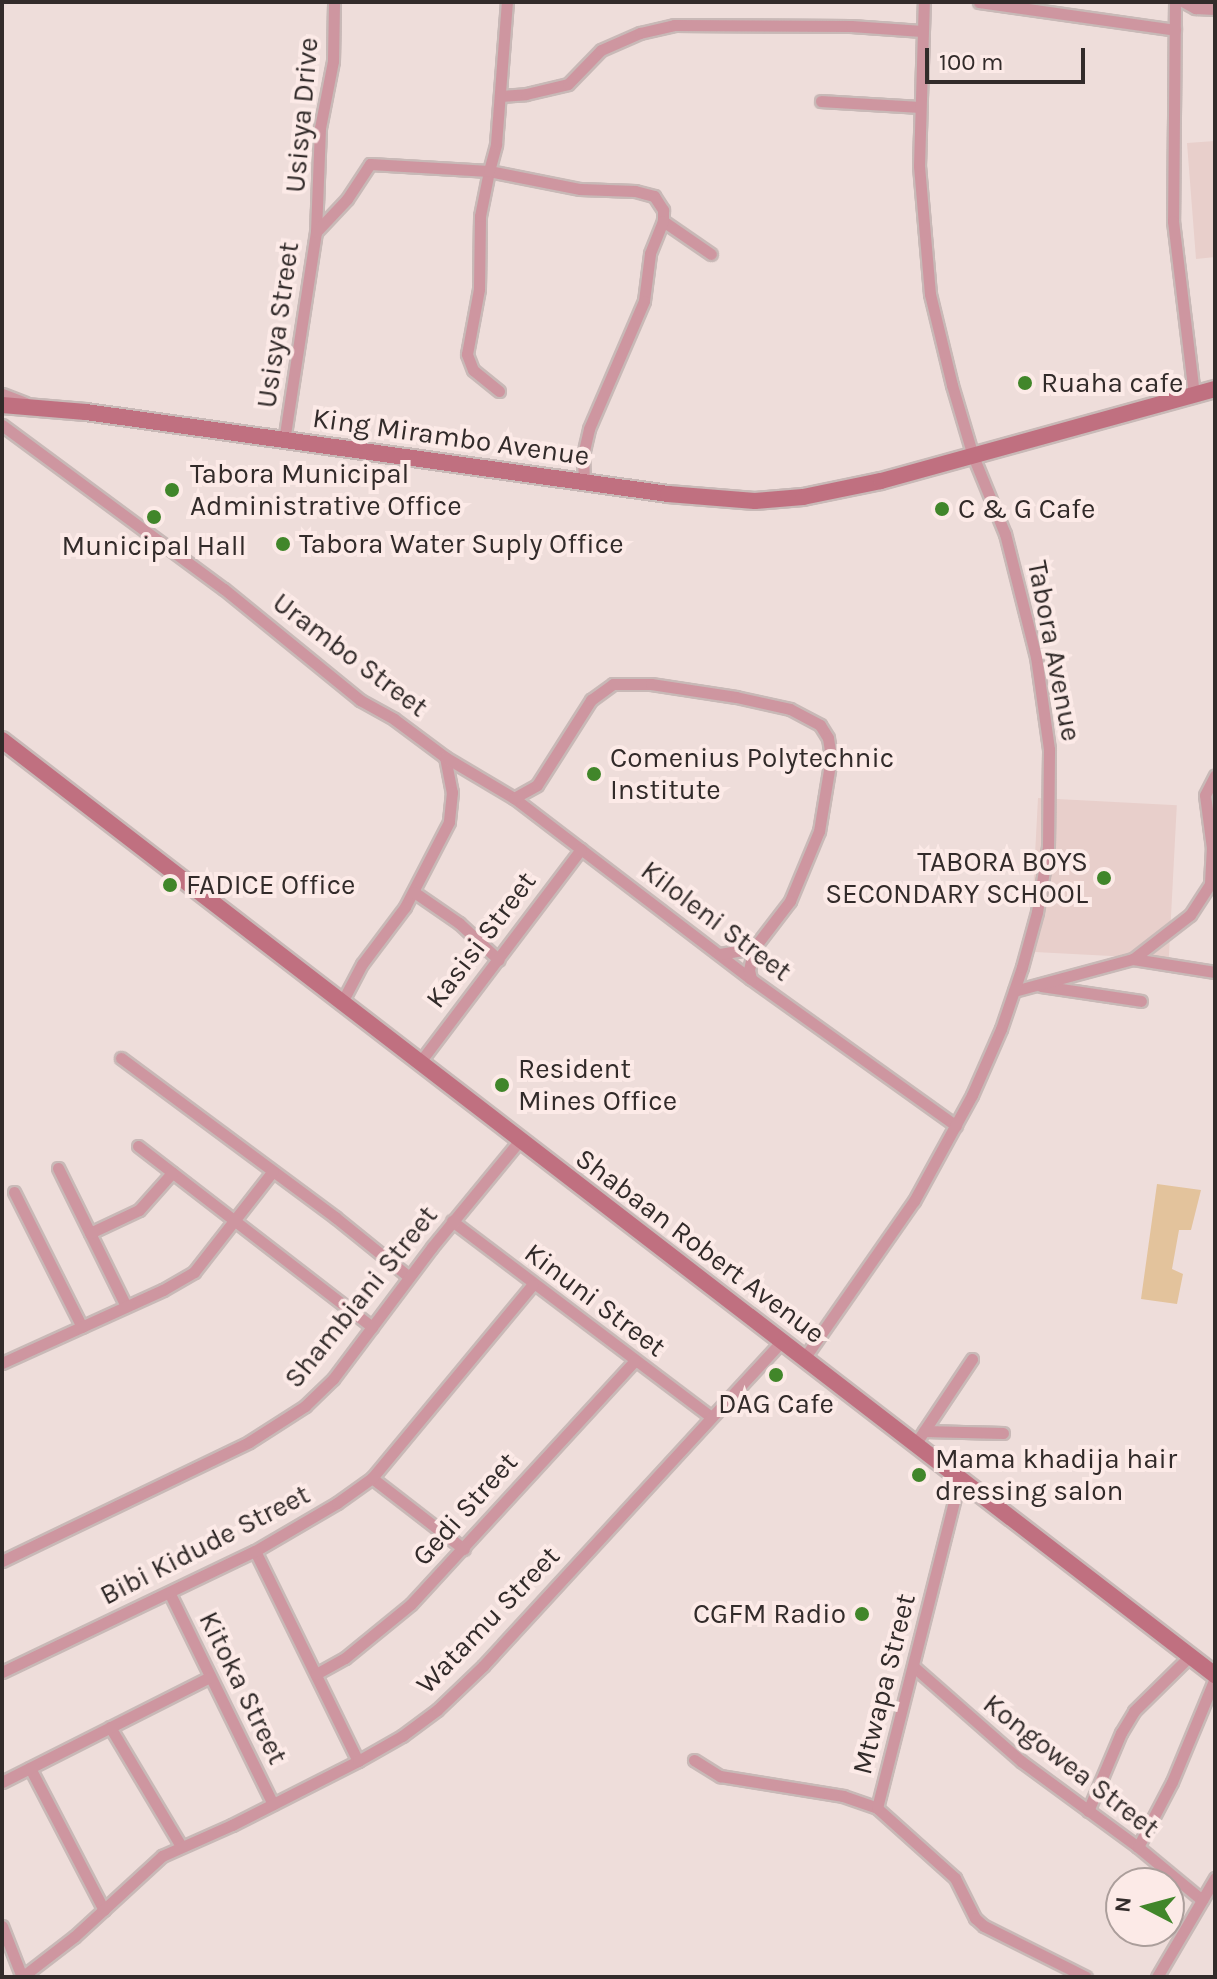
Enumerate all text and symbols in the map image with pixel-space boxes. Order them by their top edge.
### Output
scale bar [929,32,1089,82]
street label: Usisya Drive [278,36,326,194]
text: 100 m [939,48,1004,76]
street label: Usisya Street [250,240,306,410]
place label: Ruaha cafe [1041,366,1183,400]
marker: Ruaha cafe [1016,374,1034,392]
street label: King Mirambo Avenue [310,401,592,473]
place label: Tabora Municipal Administrative Office [190,457,462,523]
marker: Tabora Municipal Administrative Office [161,479,183,501]
place label: C & G Cafe [958,492,1095,526]
marker: C & G Cafe [933,500,951,518]
marker: Municipal Hall [145,508,163,526]
place label: Tabora Water Suply Office [299,527,624,561]
place label: Municipal Hall [62,529,246,563]
marker: Tabora Water Suply Office [274,535,292,553]
street label: Tabora Avenue [1020,558,1088,744]
street label: Urambo Street [266,586,434,724]
place label: Comenius Polytechnic Institute [610,741,894,807]
marker: Comenius Polytechnic Institute [585,765,603,783]
place label: TABORA BOYS SECONDARY SCHOOL [825,845,1088,911]
street label: Kiloleni Street [634,854,798,988]
street label: Kasisi Street [419,865,543,1015]
place label: FADICE Office [186,868,355,902]
marker: TABORA BOYS SECONDARY SCHOOL [1095,869,1113,887]
marker: FADICE Office [161,876,179,894]
place label: Resident Mines Office [518,1052,677,1118]
marker: Resident Mines Office [493,1076,511,1094]
street label: Shabaan Robert Avenue [569,1141,831,1351]
street label: Shambiani Street [277,1199,445,1395]
street label: Kinuni Street [518,1236,672,1364]
marker: DAG Cafe [767,1366,785,1384]
place label: DAG Cafe [718,1387,834,1421]
place label: Mama khadija hair dressing salon [935,1442,1177,1508]
street label: Gedi Street [405,1445,525,1573]
marker: Mama khadija hair dressing salon [910,1466,928,1484]
street label: Bibi Kidude Street [95,1478,315,1612]
street label: Watamu Street [409,1539,567,1701]
street label: Mtwapa Street [845,1590,923,1778]
place label: CGFM Radio [693,1597,846,1631]
marker: CGFM Radio [853,1605,871,1623]
street label: Kitoka Street [192,1606,294,1770]
street label: Kongowea Street [976,1687,1166,1845]
north arrow [1105,1867,1185,1947]
text: N [1109,1895,1137,1914]

